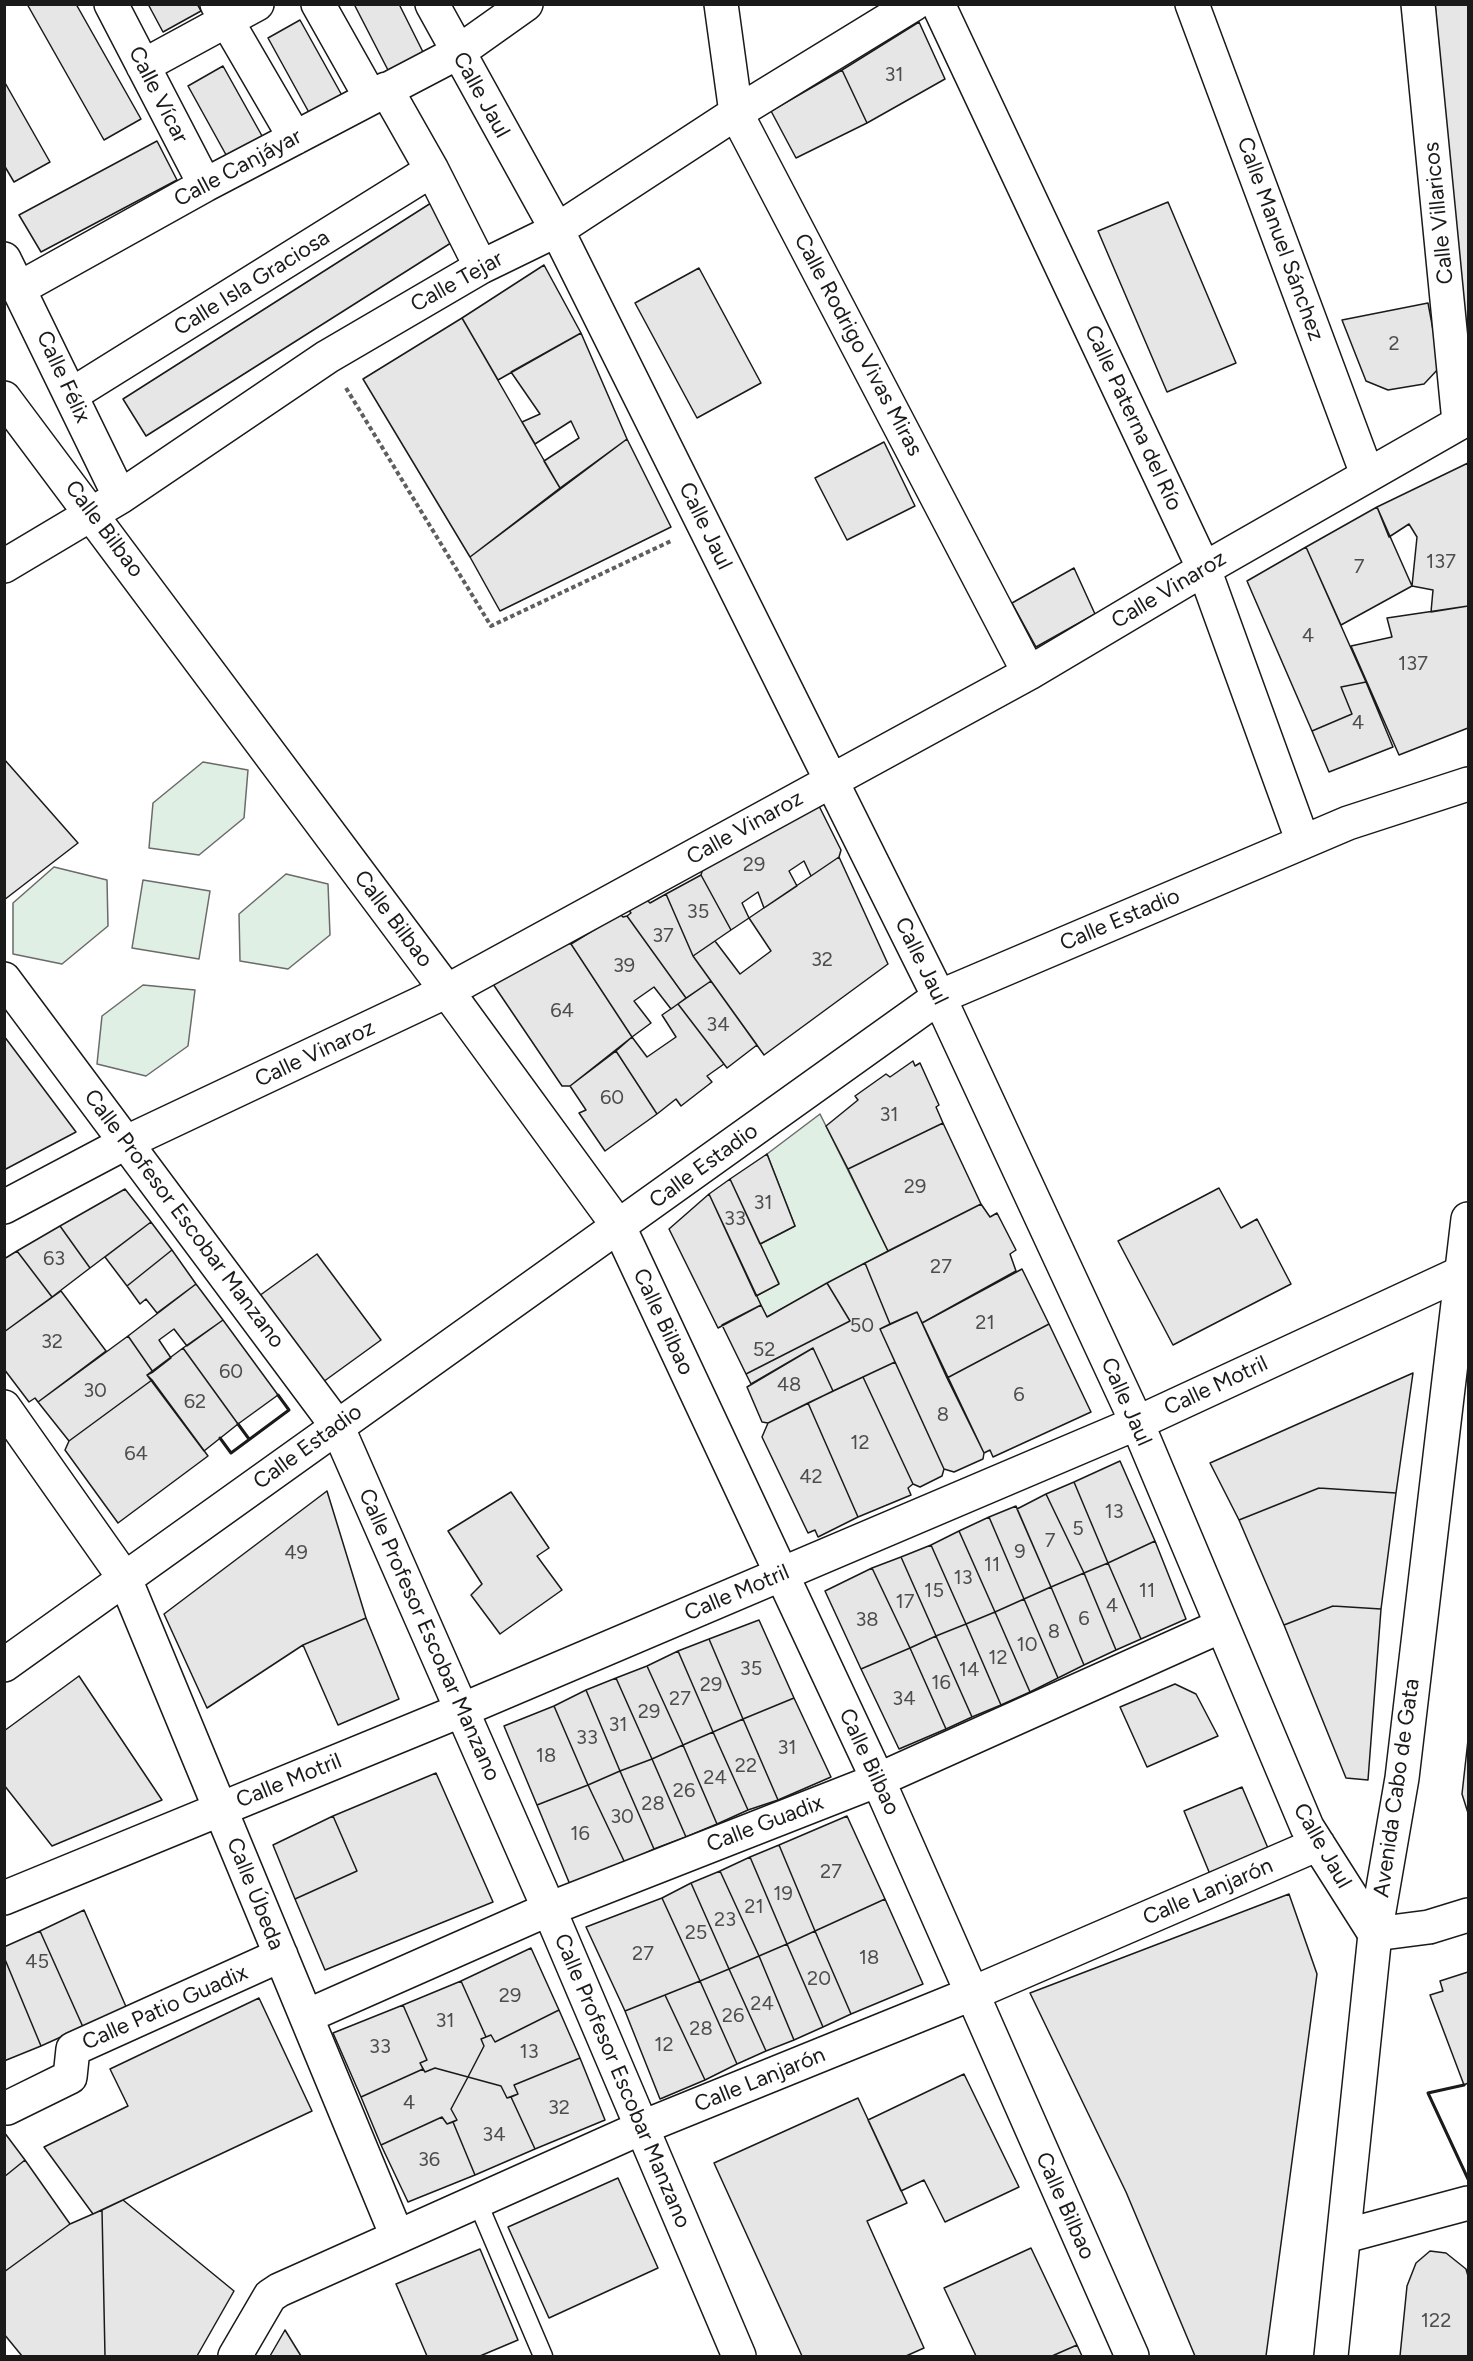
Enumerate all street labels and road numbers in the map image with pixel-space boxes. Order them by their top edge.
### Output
street label: Calle Vícar [122,42,194,148]
street label: Calle Jaul [447,48,515,142]
street label: Calle Canjáyar [170,123,306,213]
street label: Calle Manuel Sánchez [1231,134,1329,344]
street label: Calle Villaricos [1418,141,1460,285]
street label: Calle Isla Graciosa [169,225,335,341]
street label: Calle Rodrigo Vivas Miras [788,229,928,461]
street label: Calle Tejar [406,246,508,318]
street label: Calle Paterna del Río [1078,321,1188,515]
street label: Calle Félix [30,327,96,427]
street label: Calle Bilbao [59,475,149,583]
street label: Calle Jaul [673,478,737,574]
street label: Calle Vinaroz [1107,545,1231,635]
street label: Calle Vinaroz [682,785,808,871]
street label: Calle Bilbao [348,865,438,973]
street label: Calle Estadio [1056,883,1184,957]
street label: Calle Jaul [889,913,953,1009]
street label: Calle Vinaroz [251,1015,379,1093]
street label: Calle Profesor Escobar Manzano [78,1084,290,1354]
street label: Calle Estadio [645,1118,763,1214]
street label: Calle Bilbao [627,1265,699,1379]
street label: Calle Motril [1160,1351,1272,1421]
street label: Calle Jaul [1095,1354,1157,1450]
street label: Calle Estadio [249,1399,367,1495]
street label: Calle Profesor Escobar Manzano [352,1485,506,1785]
street label: Calle Motril [681,1559,793,1627]
street label: Avenida Cabo de Gata [1369,1677,1425,1899]
street label: Calle Bilbao [833,1705,905,1819]
street label: Calle Motril [232,1748,346,1814]
street label: Calle Guadix [703,1790,827,1858]
street label: Calle Jaul [1287,1799,1357,1893]
street label: Calle Úbeda [221,1834,289,1954]
street label: Calle Lanjarón [1139,1853,1277,1931]
street label: Calle Profesor Escobar Manzano [548,1930,696,2232]
street label: Calle Patio Guadix [78,1960,252,2056]
street label: Calle Lanjarón [691,2042,829,2118]
street label: Calle Bilbao [1030,2148,1100,2264]

